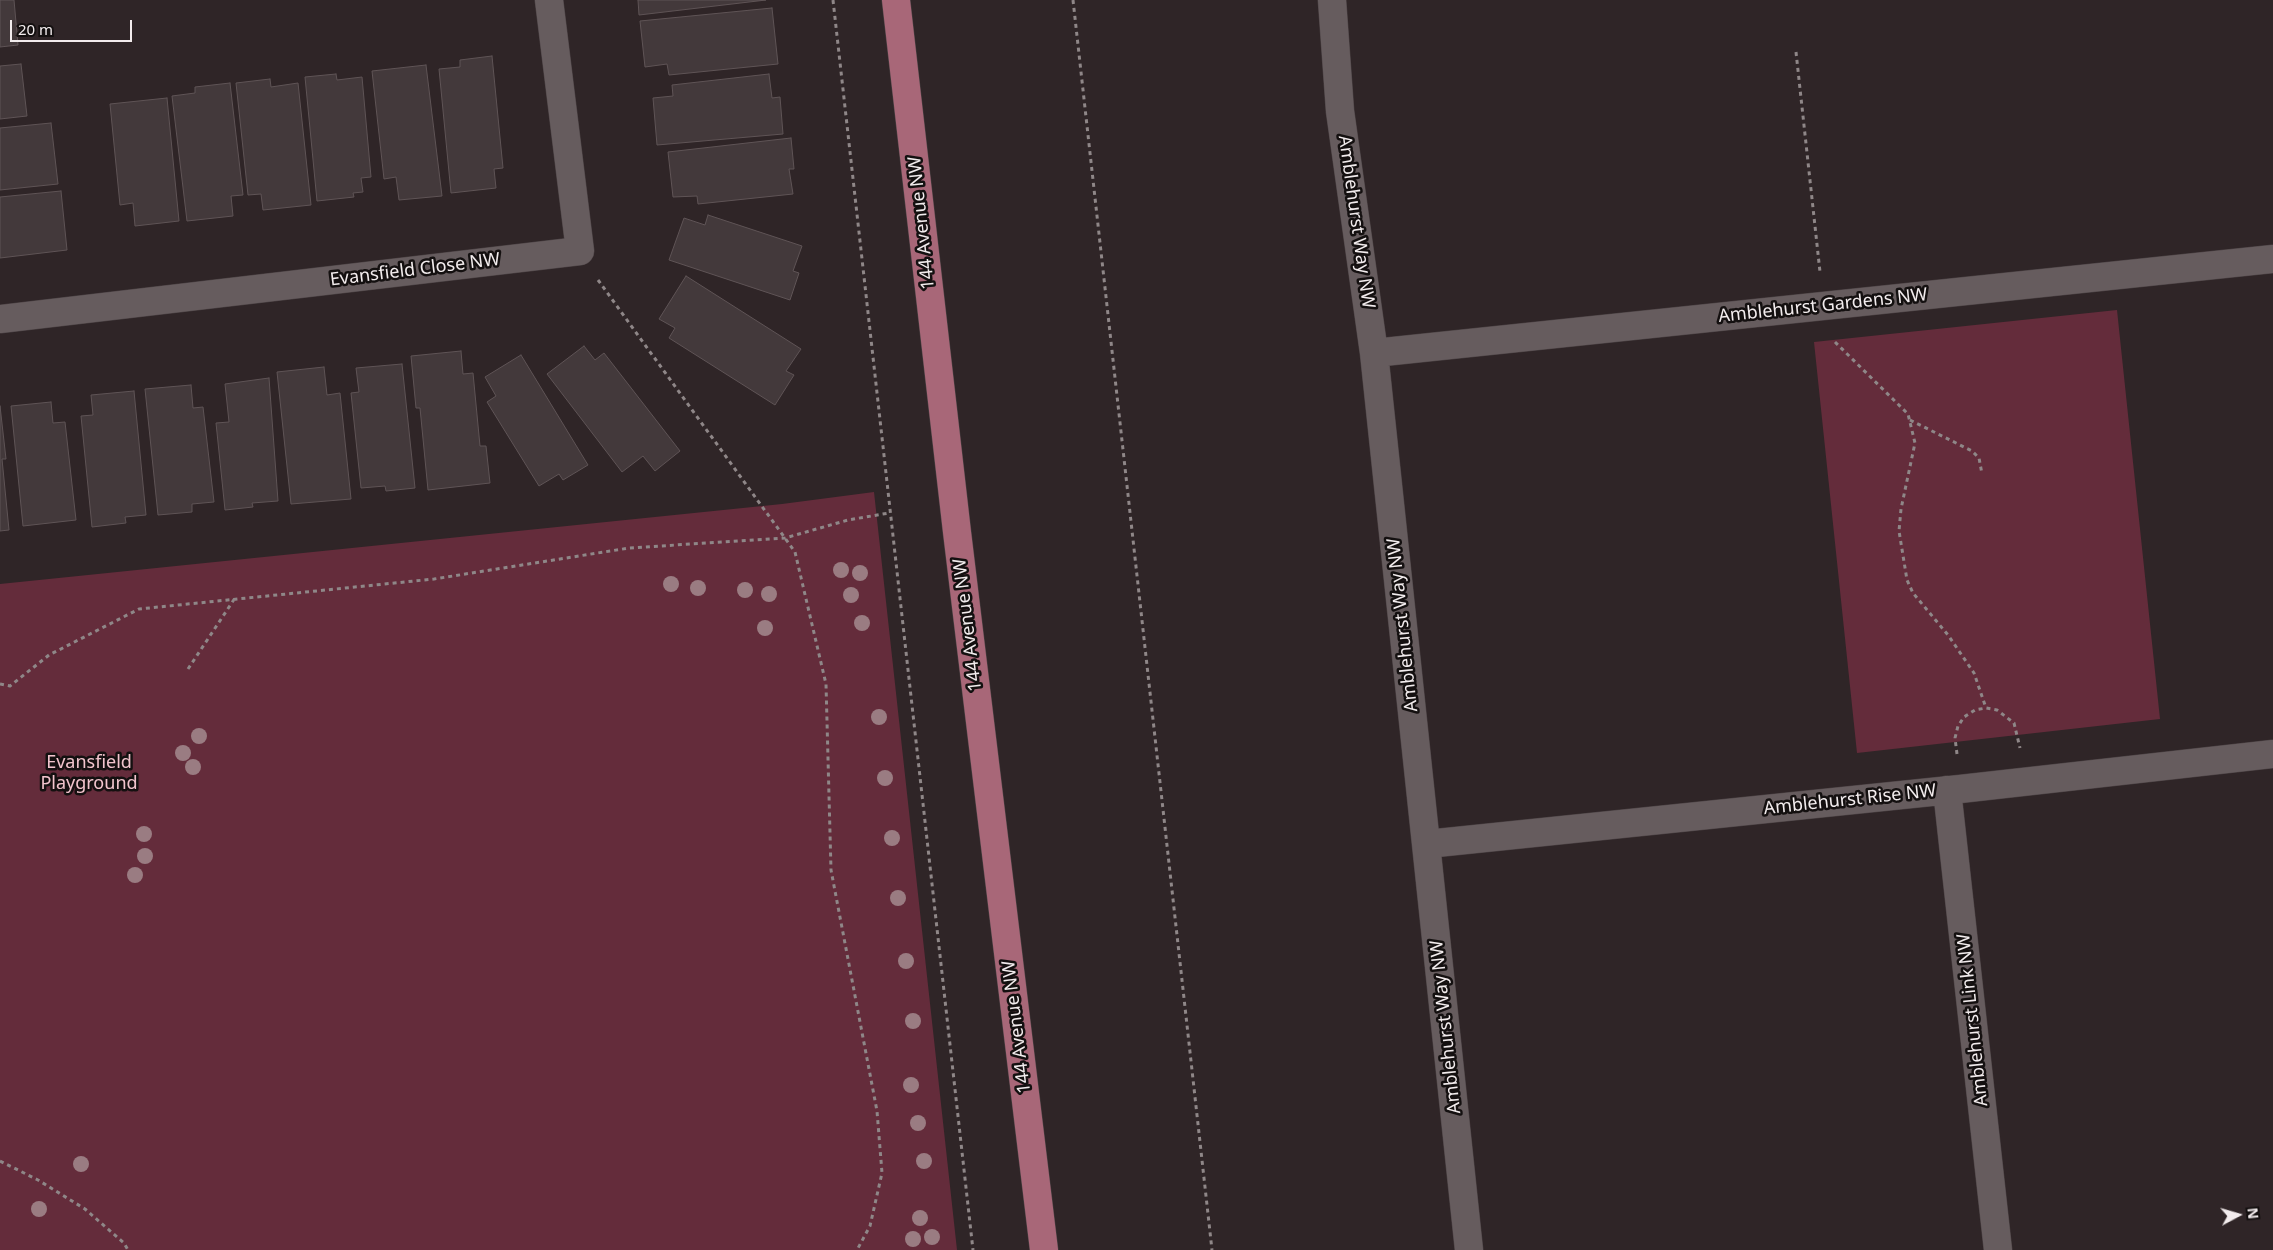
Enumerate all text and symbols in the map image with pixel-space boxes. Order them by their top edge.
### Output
scale bar [12,10,135,42]
text: 20 m [18,19,53,39]
street label: Amblehurst Way NW [1333,134,1379,310]
street label: 144 Avenue NW [904,155,940,291]
street label: Evansfield Close NW [329,249,501,291]
street label: Amblehurst Gardens NW [1717,284,1929,328]
street label: Amblehurst Way NW [1383,537,1423,713]
street label: 144 Avenue NW [949,557,987,693]
park label: Evansfield Playground [40,752,138,794]
street label: Amblehurst Rise NW [1763,780,1937,820]
street label: Amblehurst Link NW [1953,933,1993,1107]
street label: Amblehurst Way NW [1426,939,1466,1115]
street label: 144 Avenue NW [998,959,1036,1095]
north arrow [2213,1190,2263,1240]
text: N [2243,1207,2263,1220]

